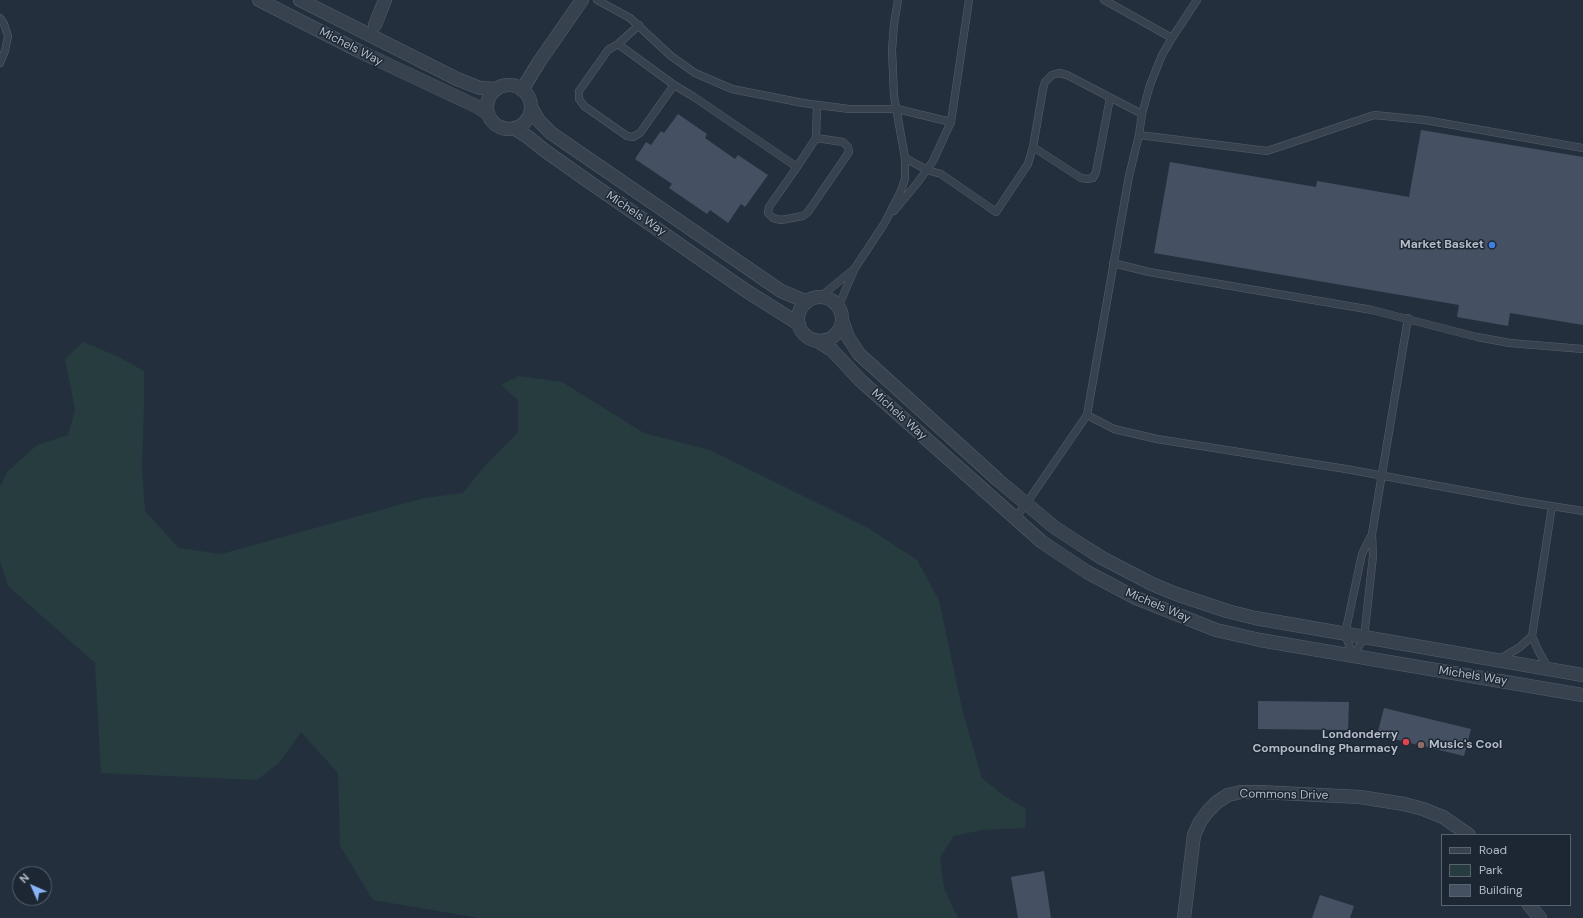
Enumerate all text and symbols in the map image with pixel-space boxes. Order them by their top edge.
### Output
street label: Michels Way [317,25,385,69]
street label: Michels Way [603,189,669,239]
place label: Market Basket [1400,238,1484,252]
marker: Market Basket [1487,240,1497,250]
street label: Michels Way [868,386,930,444]
street label: Michels Way [1123,586,1193,626]
street label: Michels Way [1438,663,1508,689]
place label: Londonderry Compounding Pharmacy [1252,728,1398,756]
marker: Londonderry Compounding Pharmacy [1401,737,1411,747]
place label: Music's Cool [1429,738,1502,752]
marker: Music's Cool [1416,740,1426,750]
street label: Commons Drive [1240,787,1328,803]
legend [1441,834,1571,906]
text: Road [1479,842,1507,858]
text: Park [1479,862,1503,878]
north arrow [12,866,52,906]
text: N [16,870,32,886]
text: Building [1479,882,1523,898]

